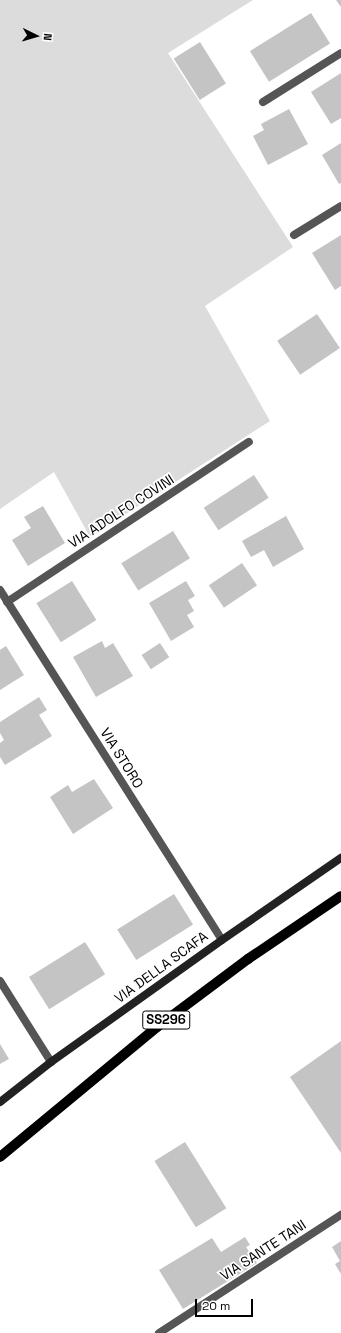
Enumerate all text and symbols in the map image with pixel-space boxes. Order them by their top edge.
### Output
north arrow [16,16,56,56]
text: N [41,33,55,41]
street label: VIA ADOLFO COVINI [65,470,177,552]
street label: VIA STORO [97,725,147,791]
street label: VIA DELLA SCAFA [111,927,211,1007]
road number: SS296 [142,1009,190,1031]
street label: VIA SANTE TANI [217,1216,309,1284]
scale bar [197,1291,255,1317]
text: 20 m [202,1298,230,1314]

